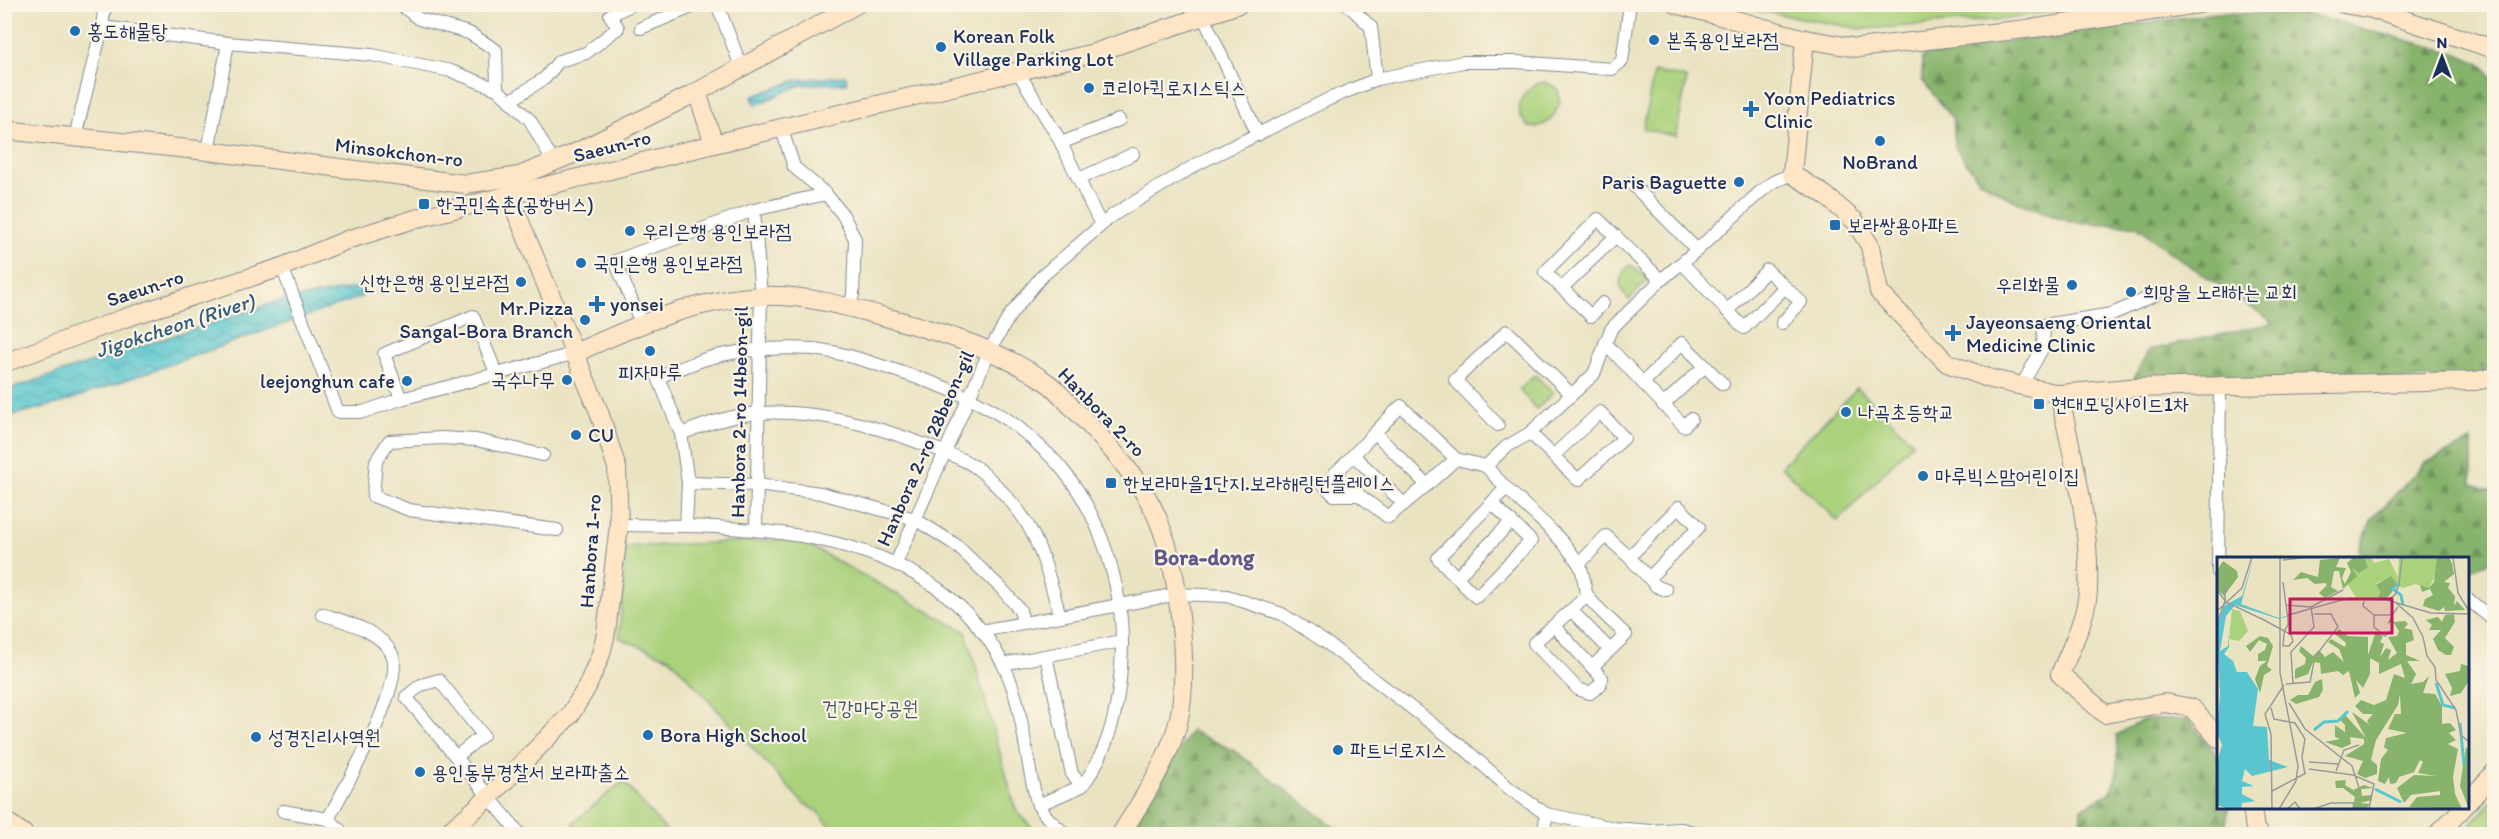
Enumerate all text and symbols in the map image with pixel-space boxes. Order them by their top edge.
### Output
place label: 홍도해물탕 [87,19,167,43]
marker: 홍도해물탕 [68,24,82,38]
place label: Korean Folk Village Parking Lot [953,24,1114,71]
north arrow [2412,27,2472,87]
place label: 본죽용인보라점 [1666,28,1779,52]
marker: 본죽용인보라점 [1647,33,1661,47]
text: N [2437,33,2447,52]
marker: Korean Folk Village Parking Lot [934,40,948,54]
place label: 코리아퀵로지스틱스 [1101,76,1246,100]
marker: 코리아퀵로지스틱스 [1082,81,1096,95]
place label: Yoon Pediatrics Clinic [1764,86,1896,133]
marker: Yoon Pediatrics Clinic [1742,100,1760,118]
street label: Saeun-ro [571,125,653,167]
street label: Minsokchon-ro [334,132,464,172]
marker: NoBrand [1873,134,1887,148]
place label: NoBrand [1842,150,1918,174]
place label: Paris Baguette [1602,170,1727,194]
marker: Paris Baguette [1732,175,1746,189]
place label: 한국민속촌(공항버스) [436,192,594,216]
marker: 한국민속촌(공항버스) [417,197,431,211]
place label: 보라쌍용아파트 [1847,213,1960,237]
marker: 보라쌍용아파트 [1828,218,1842,232]
place label: 우리은행 용인보라점 [642,219,791,243]
marker: 우리은행 용인보라점 [623,224,637,238]
place label: 국민은행 용인보라점 [593,251,742,275]
marker: 국민은행 용인보라점 [574,256,588,270]
street label: Saeun-ro [104,264,186,312]
place label: 신한은행 용인보라점 [360,270,509,294]
place label: 우리화물 [1996,273,2060,297]
marker: 신한은행 용인보라점 [514,275,528,289]
marker: 우리화물 [2065,278,2079,292]
place label: 희망을 노래하는 교회 [2143,280,2297,304]
marker: 희망을 노래하는 교회 [2124,285,2138,299]
water label: Jigokcheon (River) [92,287,259,362]
place label: yonsei [610,292,664,316]
marker: yonsei [588,295,606,313]
place label: Mr.Pizza Sangal-Bora Branch [399,296,573,343]
street label: Hanbora 2-ro 14beon-gil [725,306,753,518]
place label: Jayeonsaeng Oriental Medicine Clinic [1966,310,2152,357]
marker: Mr.Pizza Sangal-Bora Branch [578,313,592,327]
marker: Jayeonsaeng Oriental Medicine Clinic [1944,324,1962,342]
marker: 피자마루 [643,344,657,358]
street label: Hanbora 2-ro 28beon-gil [871,346,979,550]
place label: 피자마루 [618,360,682,384]
street label: Hanbora 2-ro [1053,362,1151,462]
place label: 국수나무 [491,368,555,392]
place label: leejonghun cafe [260,369,395,393]
marker: 국수나무 [560,373,574,387]
marker: leejonghun cafe [400,374,414,388]
place label: 현대모닝사이드1차 [2051,392,2189,416]
marker: 현대모닝사이드1차 [2032,397,2046,411]
place label: 나곡초등학교 [1858,400,1955,424]
marker: 나곡초등학교 [1839,405,1853,419]
place label: CU [588,423,614,447]
marker: CU [569,428,583,442]
place label: 마루빅스맘어린이집 [1935,464,2080,488]
marker: 마루빅스맘어린이집 [1916,469,1930,483]
place label: 한보라마을1단지.보라해링턴플레이스 [1123,471,1395,495]
marker: 한보라마을1단지.보라해링턴플레이스 [1104,476,1118,490]
street label: Hanbora 1-ro [574,493,606,609]
district label: Bora-dong [1154,544,1255,571]
inset map [2217,557,2469,809]
park label: 건강마당공원 [822,696,918,720]
place label: Bora High School [660,723,807,747]
place label: 성경진리사역원 [268,725,381,749]
marker: Bora High School [641,728,655,742]
marker: 성경진리사역원 [249,730,263,744]
place label: 파트너로지스 [1350,738,1447,762]
marker: 파트너로지스 [1331,743,1345,757]
place label: 용인동부경찰서 보라파출소 [432,760,630,784]
marker: 용인동부경찰서 보라파출소 [413,765,427,779]

